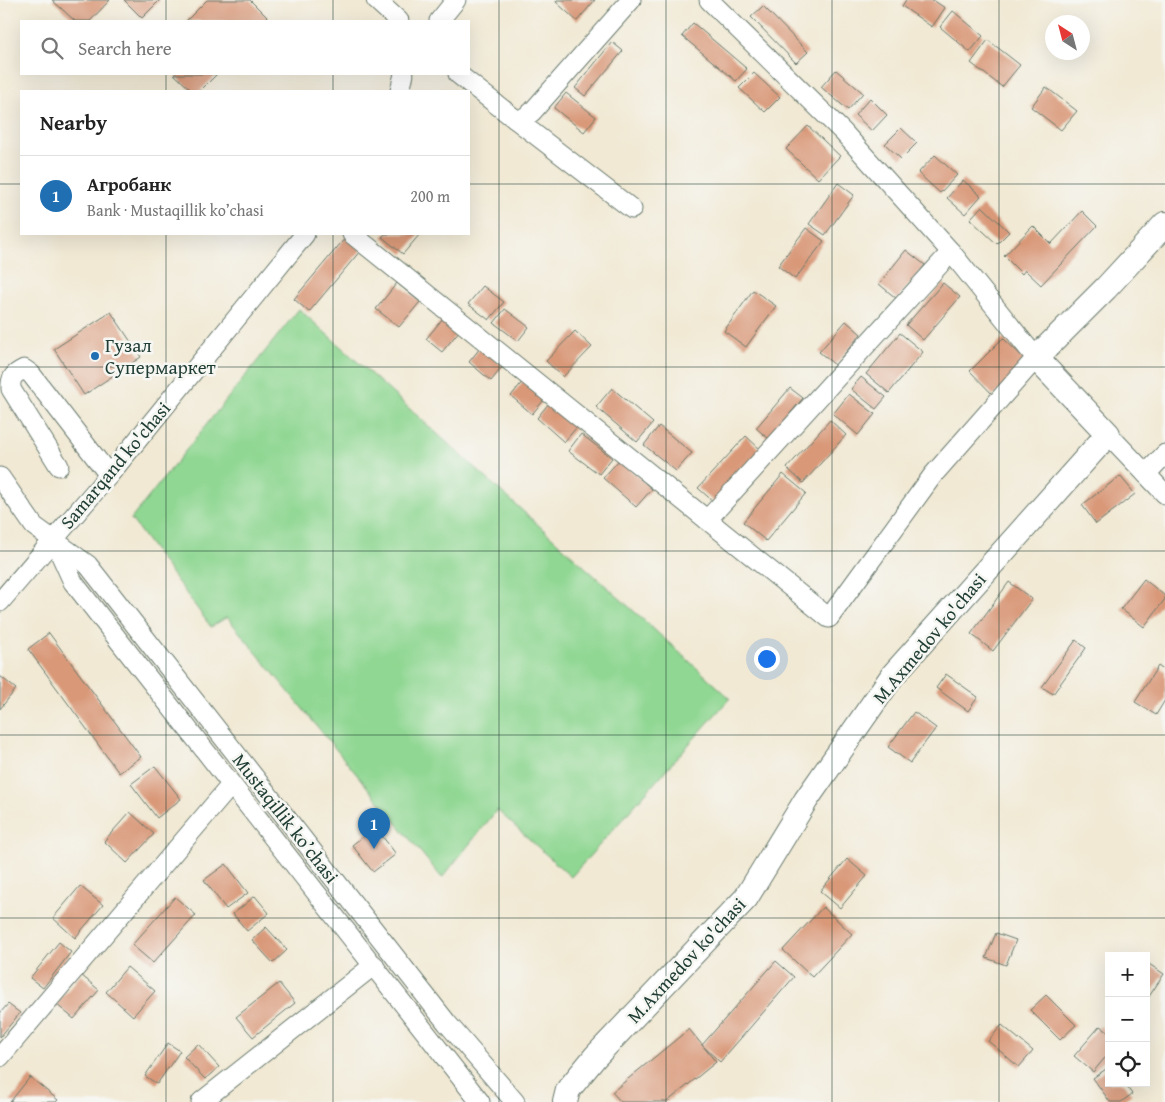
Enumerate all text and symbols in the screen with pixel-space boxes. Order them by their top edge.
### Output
north arrow [1045,15,1090,60]
search box [20,20,470,75]
icon: search [38,34,66,62]
text: Search here [78,34,172,62]
text: Nearby [40,107,107,138]
text: Агробанк [87,170,171,198]
text: 1 [52,184,60,208]
text: 200 m [410,184,450,208]
text: Bank · Mustaqillik ko’chasi [87,198,264,222]
place label: Гузал Супермаркет [105,331,217,381]
marker: Гузал Супермаркет [89,350,101,362]
street label: Samarqand ko'chasi [53,395,177,535]
street label: M.Axmedov ko'chasi [866,566,992,710]
your location [754,646,780,672]
street label: Mustaqillik ko’chasi [226,747,346,889]
pin: 1 [358,808,390,849]
street label: M.Axmedov ko'chasi [620,891,752,1029]
map controls [1105,952,1150,1087]
button: + [1105,952,1150,997]
button: − [1105,997,1150,1042]
button: locate [1105,1042,1150,1087]

